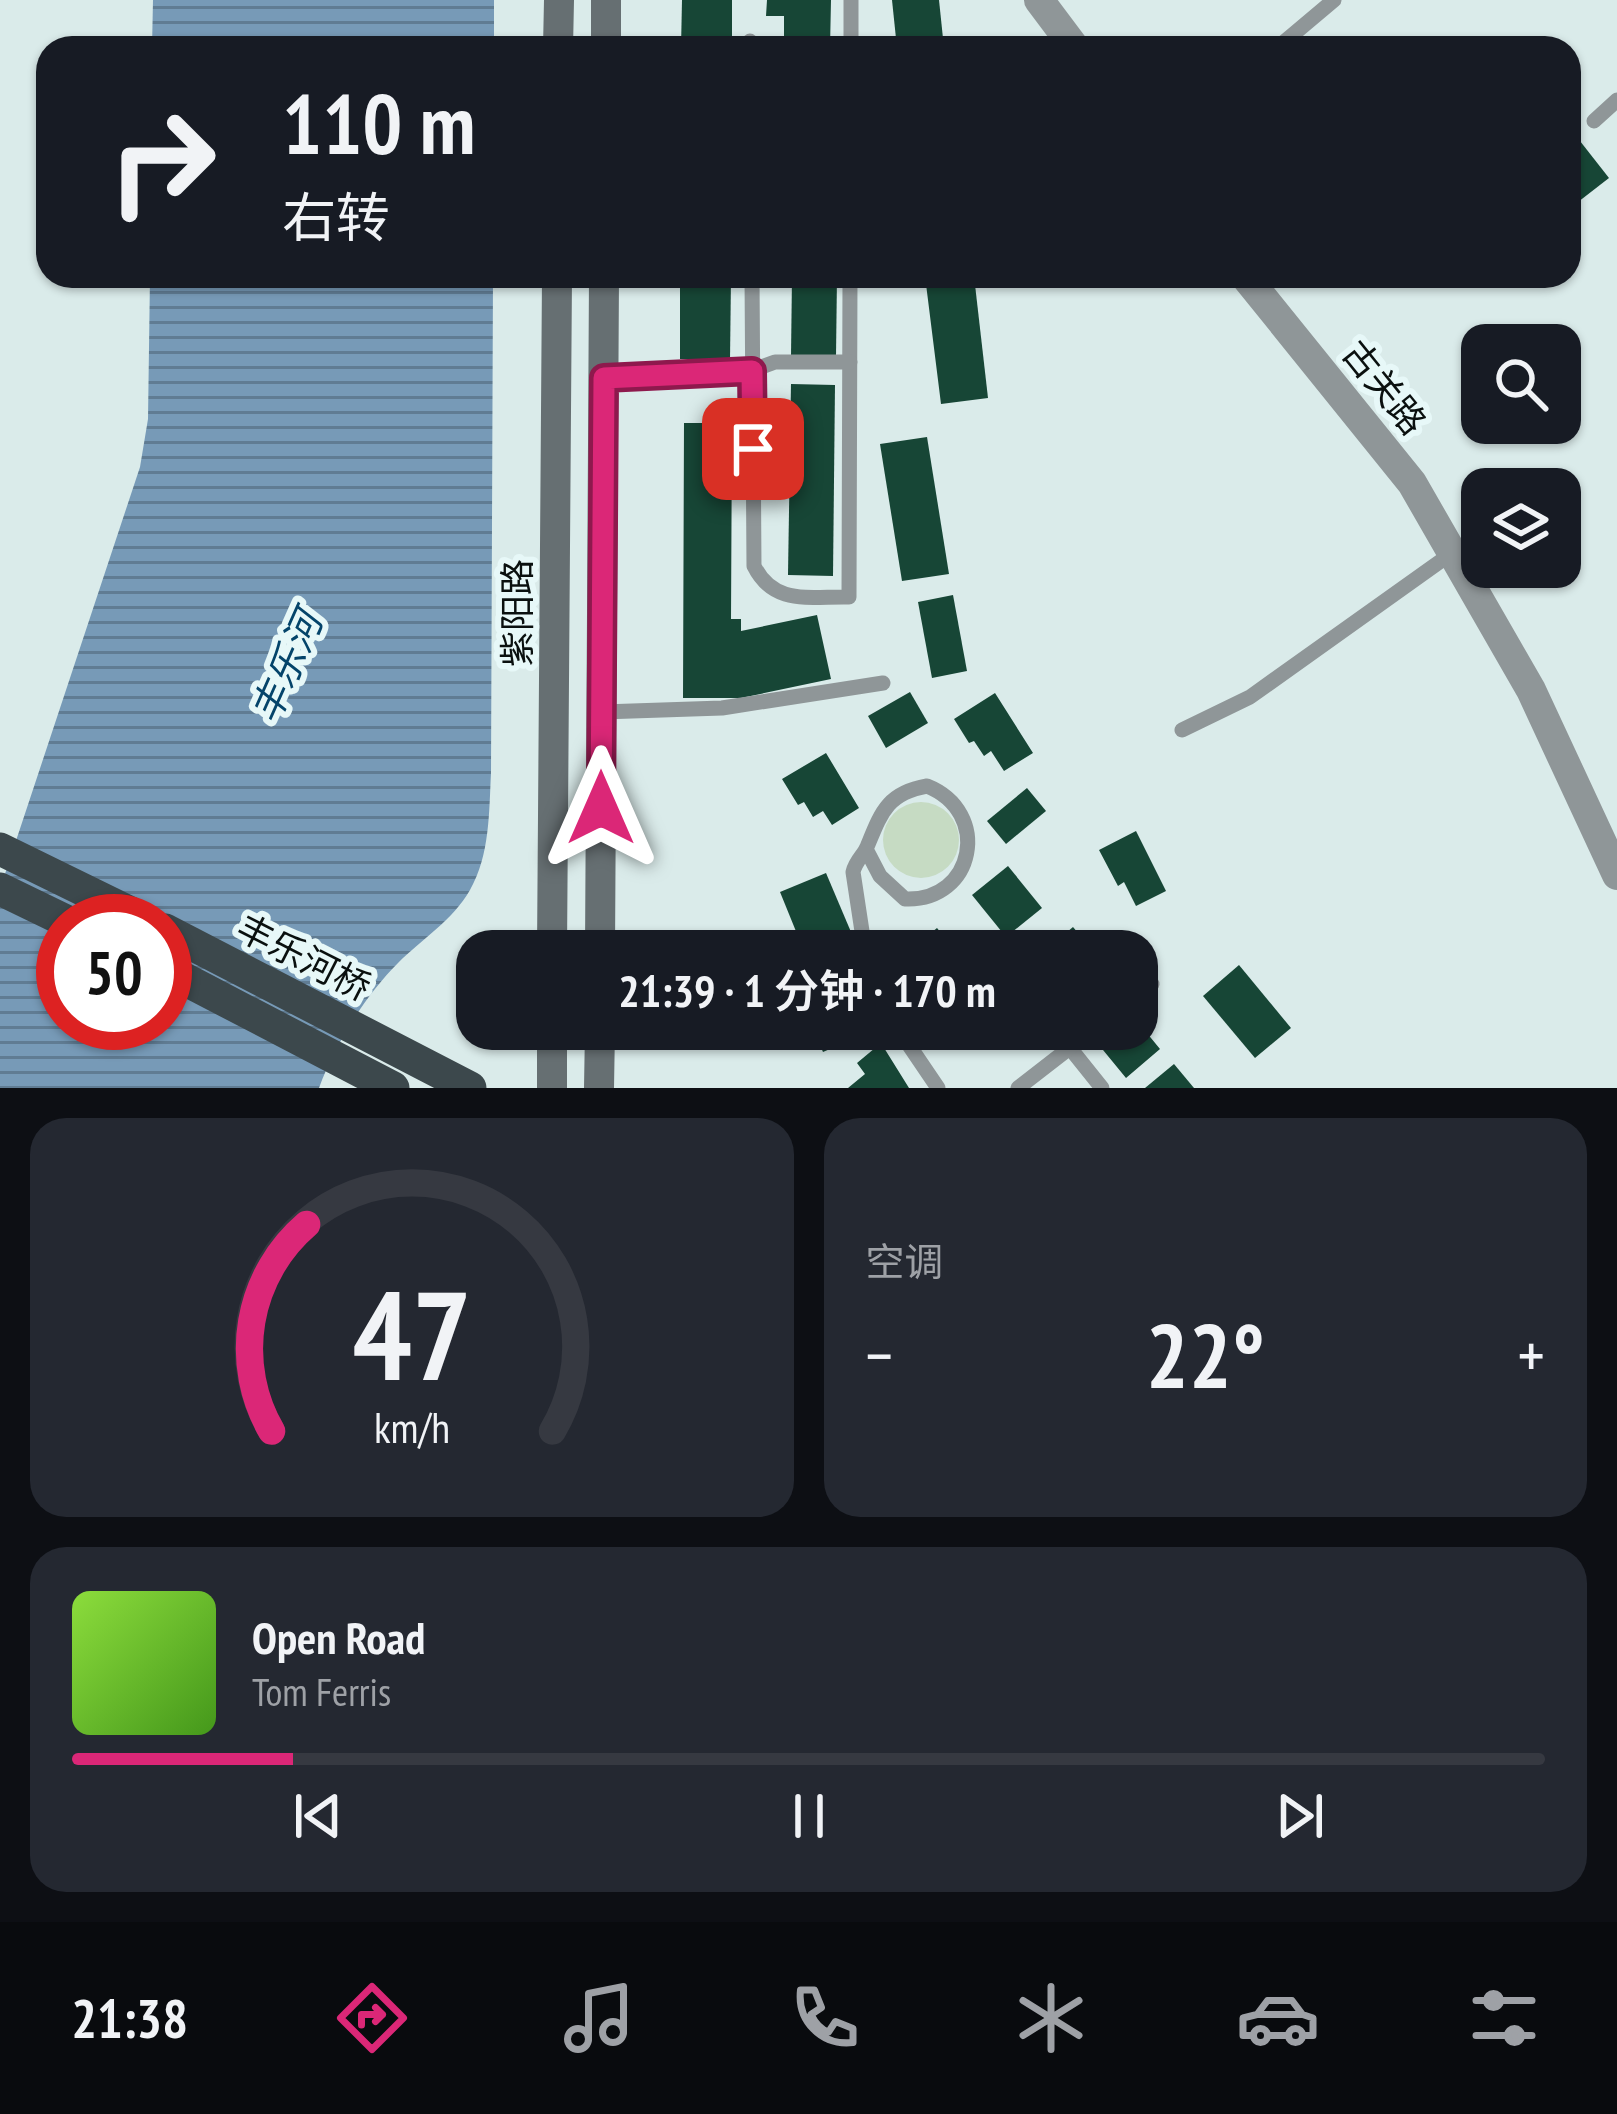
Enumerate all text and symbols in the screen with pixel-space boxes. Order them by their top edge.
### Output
text: 110 m [282,68,475,177]
icon: right [84,84,240,240]
text: 右转 [282,182,390,252]
map controls [1461,324,1581,588]
button: search [1461,324,1581,444]
street label: 古关路 [1333,330,1437,444]
pin [702,398,804,500]
icon: arrive [720,416,786,482]
button: layers [1461,468,1581,588]
street label: 紫阳路 [493,559,540,667]
water label: 丰乐河 [239,597,336,731]
position arrow [538,745,664,871]
speed limit sign: 50 [36,894,192,1050]
street label: 丰乐河桥 [229,903,379,1011]
text: 21:39 · 1 分钟 · 170 m [618,961,996,1019]
text: 空调 [866,1236,944,1287]
text: 47 [352,1253,471,1414]
text: 22° [1146,1296,1265,1413]
text: − [866,1312,893,1397]
text: + [1518,1312,1545,1397]
text: km/h [374,1398,450,1454]
text: Open Road [252,1608,425,1666]
text: Tom Ferris [252,1666,391,1717]
icon: previous [285,1783,351,1849]
icon: pause [776,1783,842,1849]
icon: next [1267,1783,1333,1849]
icon: directions [330,1976,414,2060]
icon: music [557,1976,641,2060]
icon: phone [783,1976,867,2060]
icon: climate [1009,1976,1093,2060]
icon: car [1236,1976,1320,2060]
icon: filters [1462,1976,1546,2060]
text: 21:38 [71,1983,188,2053]

